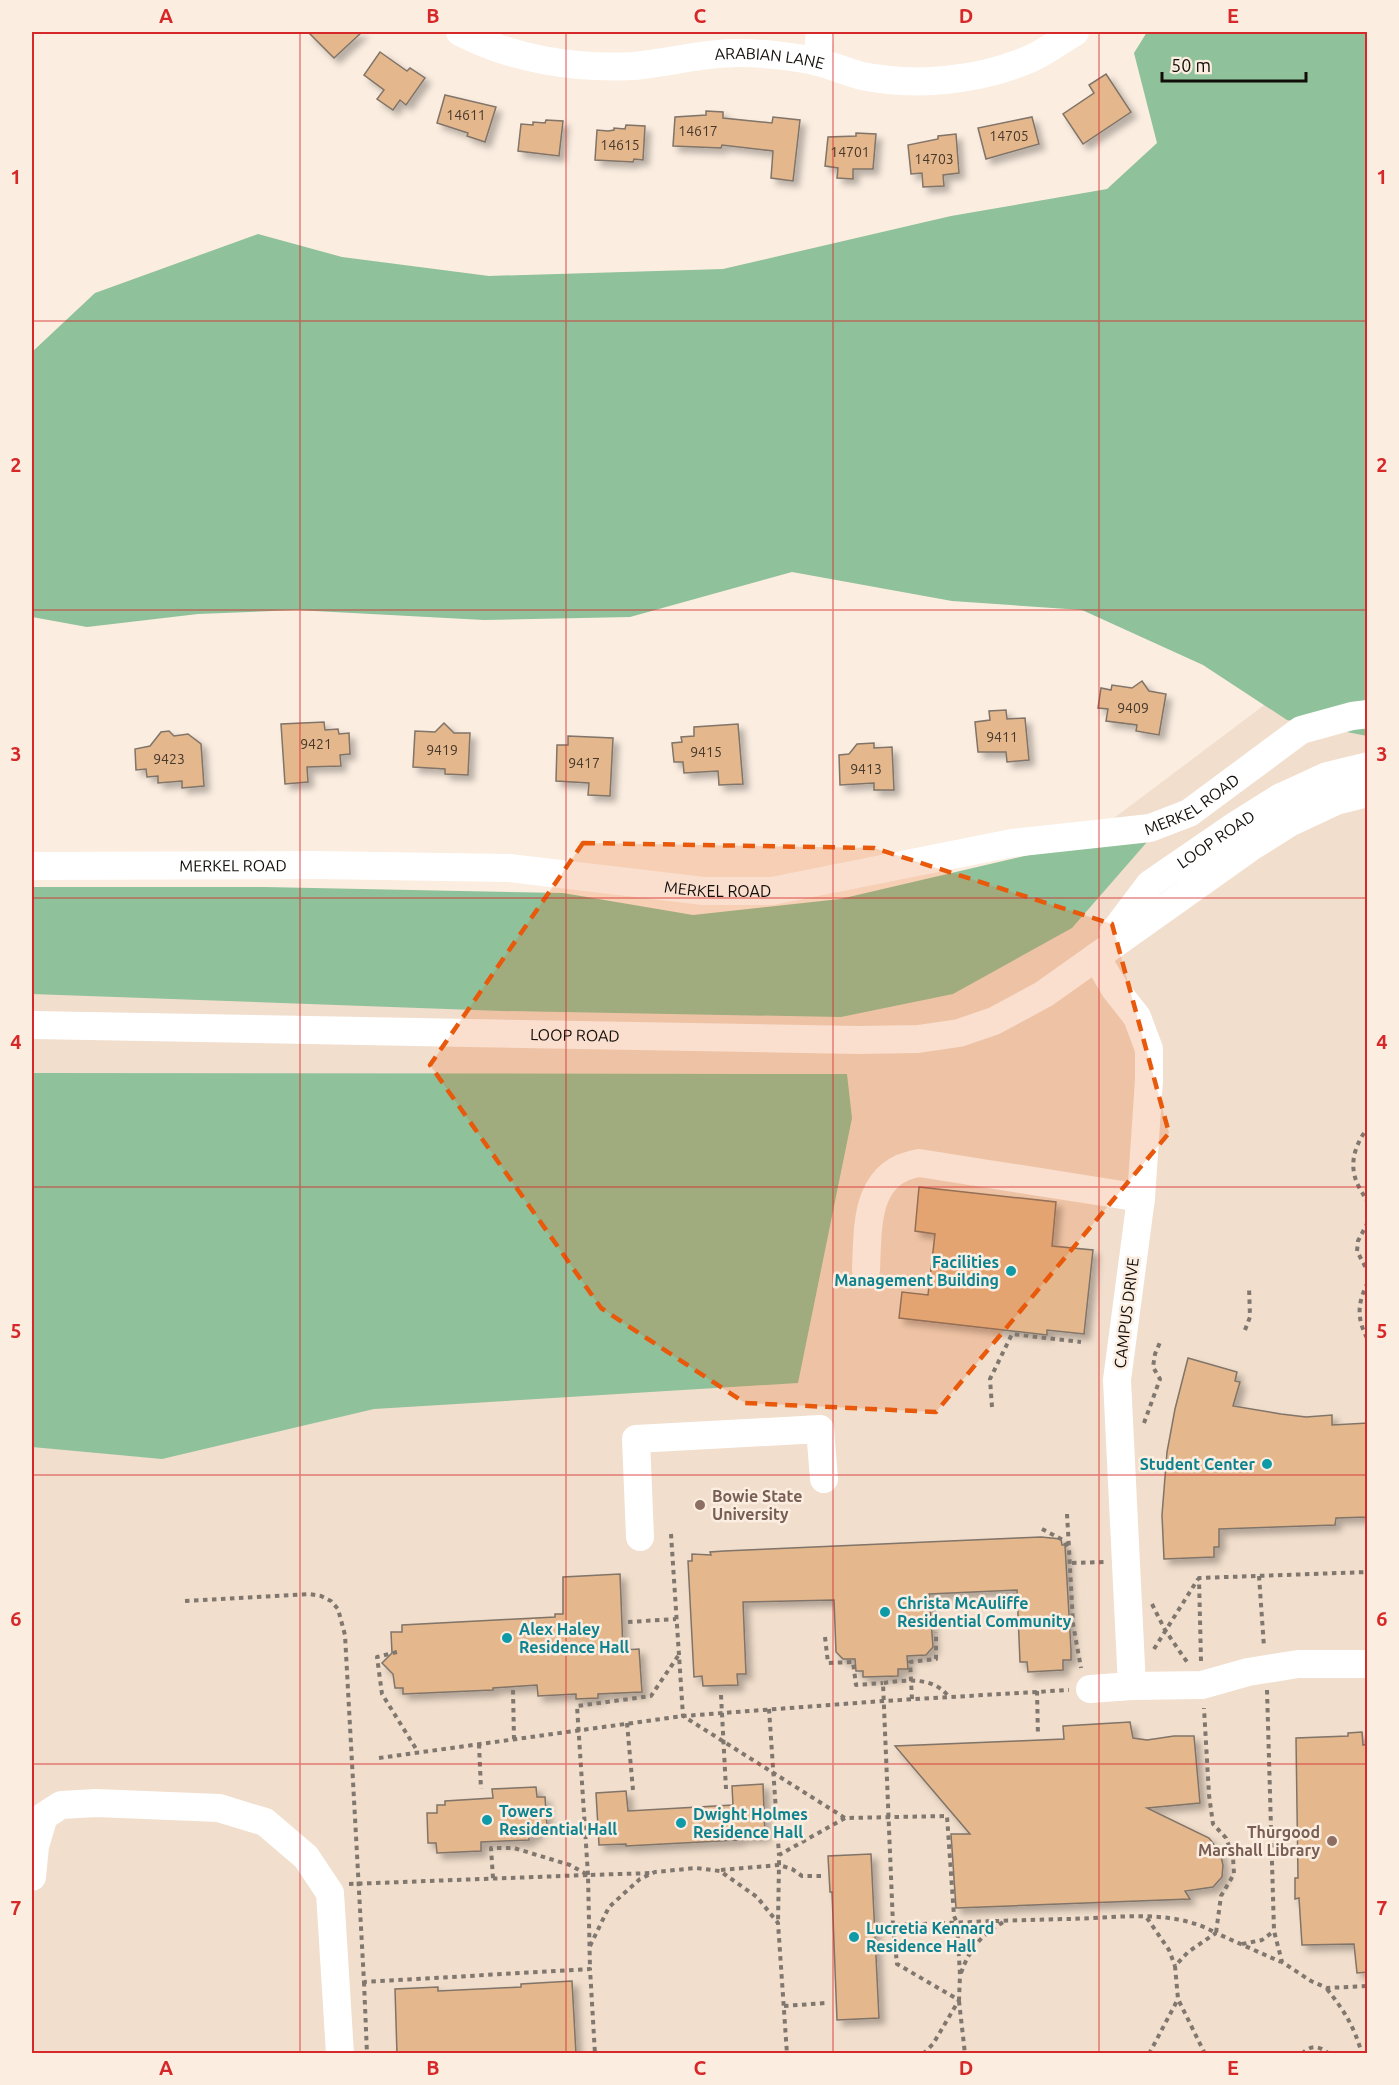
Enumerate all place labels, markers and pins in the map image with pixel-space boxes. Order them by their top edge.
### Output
place label: Facilities Management Building [834,1253,999,1289]
marker: Facilities Management Building [1004,1264,1018,1278]
place label: Student Center [1140,1455,1255,1473]
marker: Student Center [1260,1457,1274,1471]
place label: Bowie State University [712,1487,802,1523]
marker: Bowie State University [693,1498,707,1512]
place label: Christa McAuliffe Residential Community [897,1594,1072,1630]
marker: Christa McAuliffe Residential Community [878,1605,892,1619]
place label: Alex Haley Residence Hall [519,1620,629,1656]
marker: Alex Haley Residence Hall [500,1631,514,1645]
place label: Towers Residential Hall [499,1802,617,1838]
place label: Dwight Holmes Residence Hall [693,1805,808,1841]
marker: Towers Residential Hall [480,1813,494,1827]
marker: Dwight Holmes Residence Hall [674,1816,688,1830]
place label: Thurgood Marshall Library [1198,1823,1320,1859]
marker: Thurgood Marshall Library [1325,1834,1339,1848]
place label: Lucretia Kennard Residence Hall [866,1919,994,1955]
marker: Lucretia Kennard Residence Hall [847,1930,861,1944]

